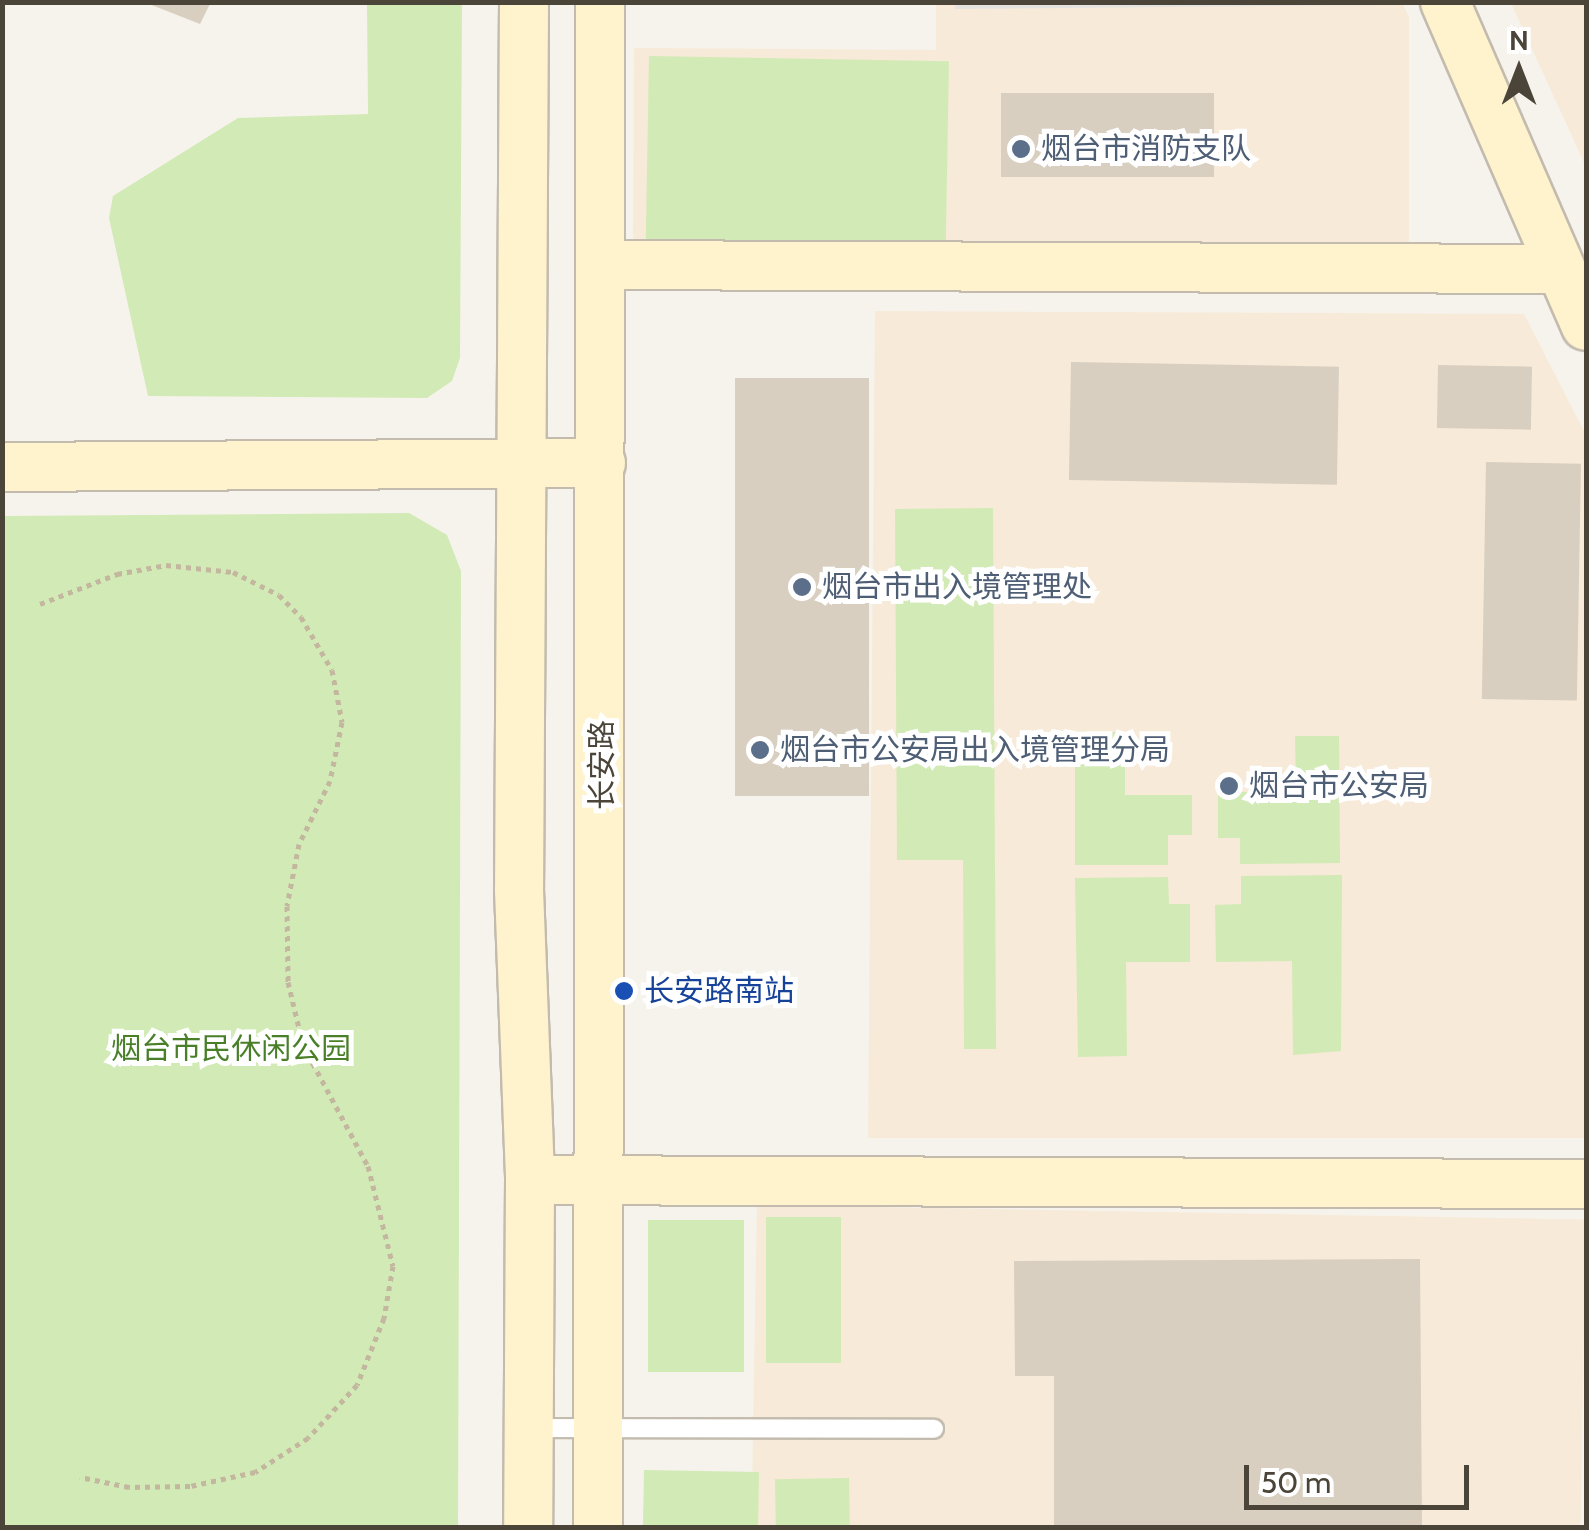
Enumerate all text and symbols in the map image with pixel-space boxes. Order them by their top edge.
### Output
north arrow [1469,20,1569,120]
text: N [1509,23,1529,57]
place label: 烟台市消防支队 [1041,131,1251,167]
marker: 烟台市消防支队 [1010,138,1032,160]
place label: 烟台市出入境管理处 [822,569,1092,605]
marker: 烟台市出入境管理处 [791,576,813,598]
street label: 长安路 [584,720,620,810]
place label: 烟台市公安局出入境管理分局 [780,732,1170,768]
marker: 烟台市公安局出入境管理分局 [749,739,771,761]
place label: 烟台市公安局 [1249,768,1429,804]
marker: 烟台市公安局 [1218,775,1240,797]
place label: 长安路南站 [644,973,794,1009]
marker: 长安路南站 [613,980,635,1002]
park label: 烟台市民休闲公园 [111,1031,351,1067]
scale bar [1249,1445,1474,1507]
text: 50 m [1261,1464,1331,1501]

